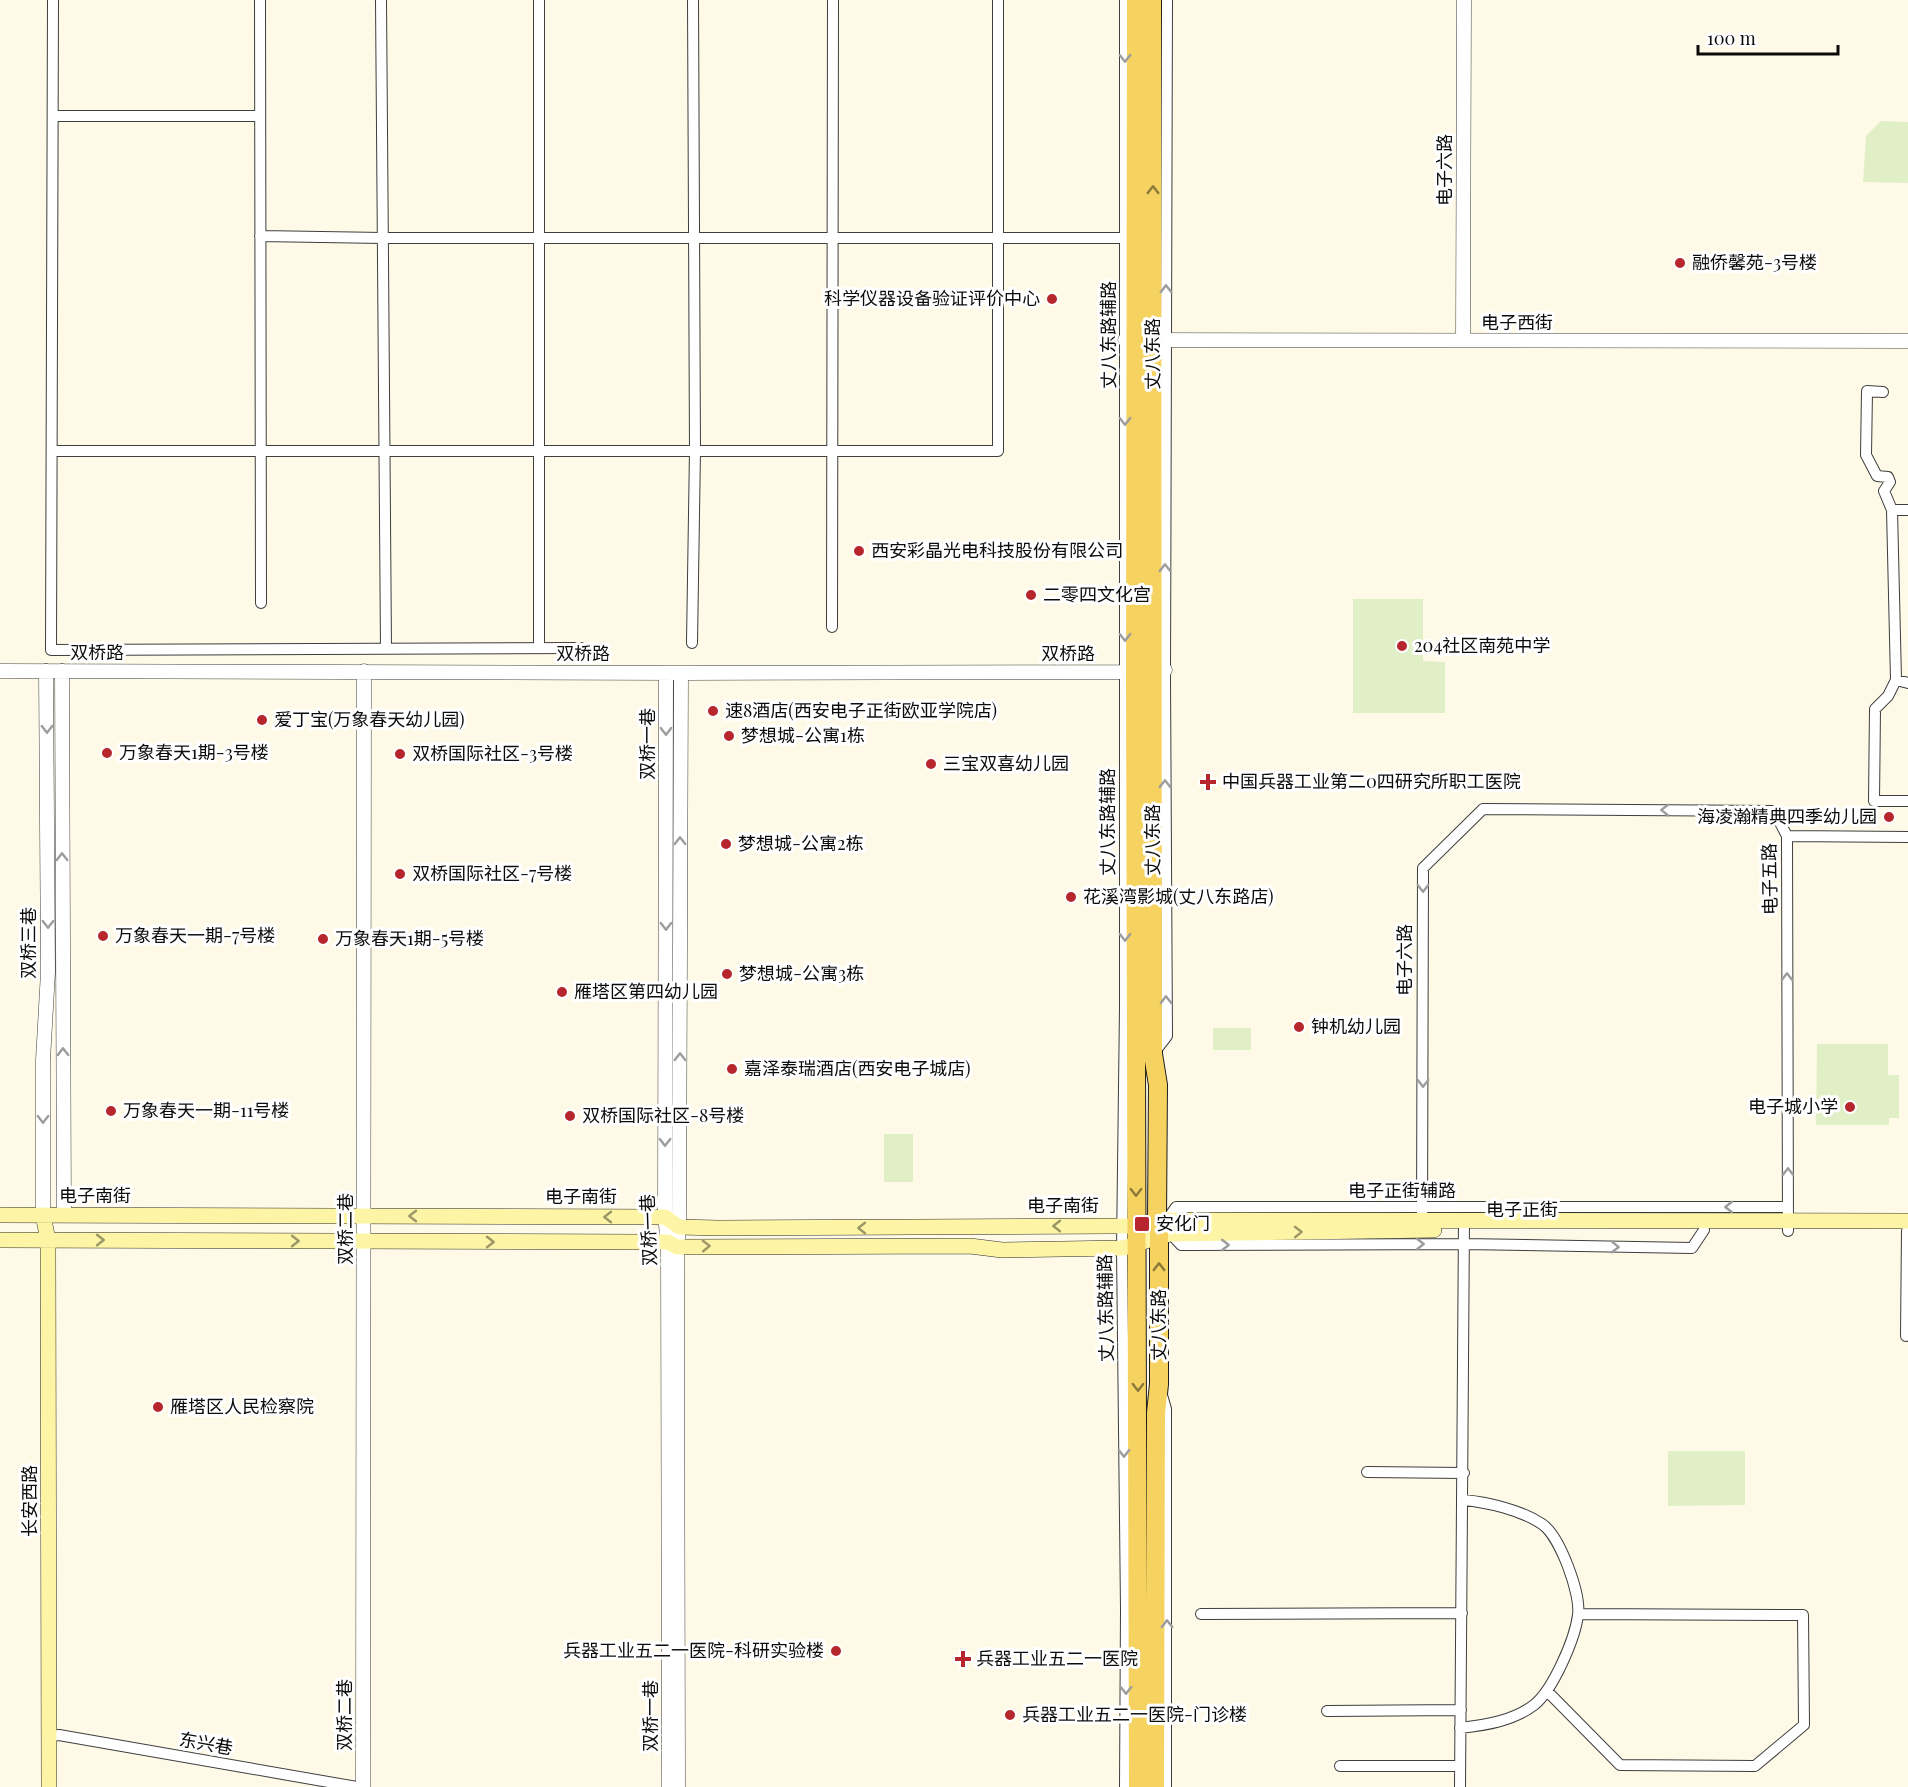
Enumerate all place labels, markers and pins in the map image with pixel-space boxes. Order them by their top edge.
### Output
place label: 融侨馨苑-3号楼 [1692,250,1817,274]
marker: 融侨馨苑-3号楼 [1673,256,1687,270]
place label: 科学仪器设备验证评价中心 [824,286,1040,310]
marker: 科学仪器设备验证评价中心 [1045,292,1059,306]
place label: 西安彩晶光电科技股份有限公司 [871,538,1123,562]
marker: 西安彩晶光电科技股份有限公司 [852,544,866,558]
place label: 二零四文化宫 [1043,582,1151,606]
marker: 二零四文化宫 [1024,588,1038,602]
place label: 204社区南苑中学 [1414,633,1550,657]
marker: 204社区南苑中学 [1395,639,1409,653]
place label: 速8酒店(西安电子正街欧亚学院店) [725,698,997,722]
marker: 速8酒店(西安电子正街欧亚学院店) [706,704,720,718]
place label: 爱丁宝(万象春天幼儿园) [274,707,465,731]
marker: 爱丁宝(万象春天幼儿园) [255,713,269,727]
place label: 梦想城-公寓1栋 [741,723,865,747]
marker: 梦想城-公寓1栋 [722,729,736,743]
place label: 万象春天1期-3号楼 [119,740,269,764]
place label: 双桥国际社区-3号楼 [412,741,573,765]
marker: 万象春天1期-3号楼 [100,746,114,760]
marker: 双桥国际社区-3号楼 [393,747,407,761]
place label: 三宝双喜幼儿园 [943,751,1069,775]
marker: 三宝双喜幼儿园 [924,757,938,771]
place label: 中国兵器工业第二0四研究所职工医院 [1222,769,1521,793]
marker: 中国兵器工业第二0四研究所职工医院 [1199,773,1217,791]
place label: 海凌瀚精典四季幼儿园 [1697,804,1877,828]
marker: 海凌瀚精典四季幼儿园 [1882,810,1896,824]
place label: 梦想城-公寓2栋 [738,831,864,855]
marker: 梦想城-公寓2栋 [719,837,733,851]
place label: 双桥国际社区-7号楼 [412,861,572,885]
marker: 双桥国际社区-7号楼 [393,867,407,881]
place label: 花溪湾影城(丈八东路店) [1083,884,1274,908]
marker: 花溪湾影城(丈八东路店) [1064,890,1078,904]
place label: 万象春天一期-7号楼 [115,923,275,947]
place label: 万象春天1期-5号楼 [335,926,484,950]
marker: 万象春天一期-7号楼 [96,929,110,943]
marker: 万象春天1期-5号楼 [316,932,330,946]
place label: 梦想城-公寓3栋 [739,961,864,985]
marker: 梦想城-公寓3栋 [720,967,734,981]
place label: 雁塔区第四幼儿园 [574,979,718,1003]
marker: 雁塔区第四幼儿园 [555,985,569,999]
place label: 钟机幼儿园 [1311,1014,1401,1038]
marker: 钟机幼儿园 [1292,1020,1306,1034]
place label: 嘉泽泰瑞酒店(西安电子城店) [744,1056,971,1080]
marker: 嘉泽泰瑞酒店(西安电子城店) [725,1062,739,1076]
place label: 电子城小学 [1748,1094,1838,1118]
place label: 万象春天一期-11号楼 [123,1098,289,1122]
marker: 电子城小学 [1843,1100,1857,1114]
place label: 双桥国际社区-8号楼 [582,1103,744,1127]
marker: 万象春天一期-11号楼 [104,1104,118,1118]
marker: 双桥国际社区-8号楼 [563,1109,577,1123]
place label: 安化门 [1156,1211,1210,1235]
marker: 安化门 [1133,1215,1151,1233]
place label: 雁塔区人民检察院 [170,1394,314,1418]
marker: 雁塔区人民检察院 [151,1400,165,1414]
place label: 兵器工业五二一医院-科研实验楼 [563,1638,824,1662]
marker: 兵器工业五二一医院-科研实验楼 [829,1644,843,1658]
place label: 兵器工业五二一医院 [976,1646,1138,1670]
marker: 兵器工业五二一医院 [954,1650,972,1668]
place label: 兵器工业五二一医院-门诊楼 [1022,1702,1247,1726]
marker: 兵器工业五二一医院-门诊楼 [1003,1708,1017,1722]

